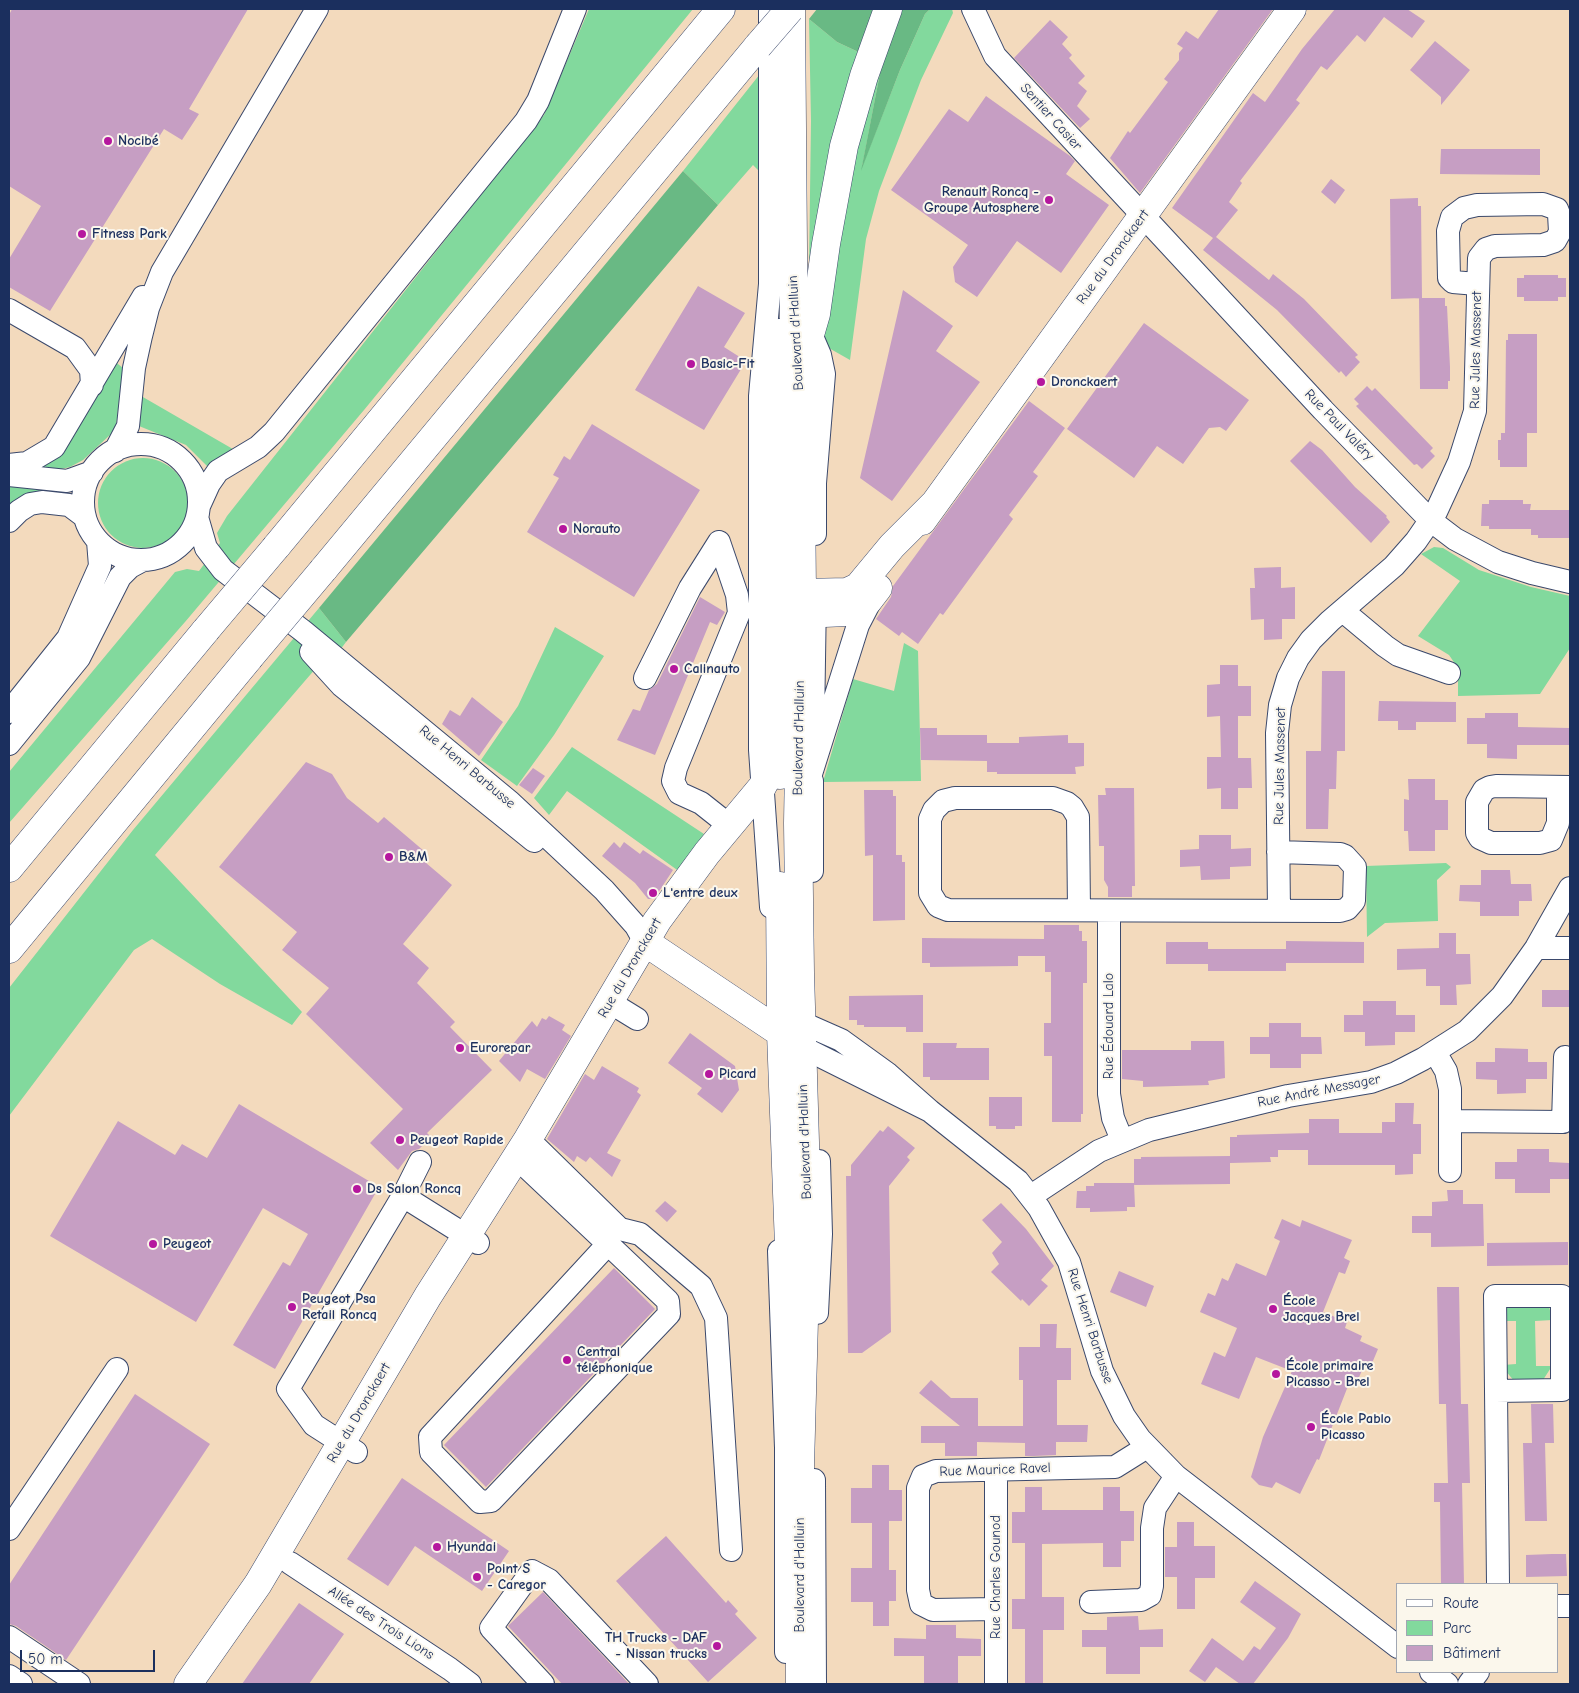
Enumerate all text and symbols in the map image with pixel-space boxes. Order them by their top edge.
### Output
street label: Sentier Casier [1017,80,1085,154]
place label: Nocibé [118,133,159,149]
marker: Nocibé [102,135,114,147]
place label: Renault Roncq - Groupe Autosphere [924,184,1039,216]
marker: Renault Roncq - Groupe Autosphere [1043,194,1055,206]
street label: Rue du Dronckaert [1073,206,1153,308]
place label: Fitness Park [92,226,167,242]
marker: Fitness Park [76,228,88,240]
street label: Boulevard d'Halluin [785,275,807,391]
street label: Rue Jules Massenet [1467,291,1485,409]
place label: Basic-Fit [701,356,754,372]
marker: Basic-Fit [685,358,697,370]
place label: Dronckaert [1051,374,1117,390]
marker: Dronckaert [1035,376,1047,388]
street label: Rue Paul Valéry [1301,386,1377,464]
place label: Norauto [573,521,620,537]
marker: Norauto [557,523,569,535]
place label: Calinauto [684,661,740,677]
marker: Calinauto [668,663,680,675]
street label: Boulevard d'Halluin [790,680,808,796]
street label: Rue Jules Massenet [1271,707,1289,825]
street label: Rue Henri Barbusse [416,722,518,812]
place label: B&M [399,849,428,865]
marker: B&M [383,851,395,863]
place label: L'entre deux [663,885,738,901]
marker: L'entre deux [647,887,659,899]
street label: Rue du Dronckaert [595,915,665,1021]
street label: Rue Édouard Lalo [1101,973,1117,1079]
place label: Eurorepar [470,1040,530,1056]
marker: Eurorepar [454,1042,466,1054]
place label: Picard [719,1066,756,1082]
marker: Picard [703,1068,715,1080]
street label: Rue André Messager [1256,1071,1382,1111]
street label: Boulevard d'Halluin [795,1084,815,1200]
place label: Peugeot Rapide [410,1132,503,1148]
marker: Peugeot Rapide [394,1134,406,1146]
place label: Ds Salon Roncq [367,1181,461,1197]
marker: Ds Salon Roncq [351,1183,363,1195]
place label: Peugeot [163,1236,211,1252]
marker: Peugeot [147,1238,159,1250]
street label: Rue Henri Barbusse [1063,1266,1117,1386]
place label: Peugeot Psa Retail Roncq [302,1291,377,1324]
place label: École Jacques Brel [1283,1293,1359,1325]
marker: Peugeot Psa Retail Roncq [286,1301,298,1313]
marker: École Jacques Brel [1267,1303,1279,1315]
place label: Central téléphonique [577,1344,653,1376]
marker: Central téléphonique [561,1354,573,1366]
place label: École primaire Picasso - Brel [1286,1358,1373,1390]
street label: Rue du Dronckaert [324,1360,394,1466]
marker: École primaire Picasso - Brel [1270,1368,1282,1380]
place label: École Pablo Picasso [1321,1411,1391,1444]
marker: École Pablo Picasso [1305,1421,1317,1433]
street label: Rue Maurice Ravel [939,1460,1051,1480]
street label: Rue Charles Gounod [988,1515,1004,1639]
street label: Boulevard d'Halluin [792,1517,808,1633]
place label: Hyundai [447,1539,496,1555]
marker: Hyundai [431,1541,443,1553]
place label: Point S - Caregor [487,1561,546,1594]
marker: Point S - Caregor [471,1571,483,1583]
street label: Allée des Trois Lions [325,1583,437,1663]
legend [1396,1583,1559,1673]
text: Route [1443,1594,1479,1612]
text: Parc [1443,1619,1471,1637]
place label: TH Trucks - DAF - Nissan trucks [605,1630,707,1662]
scale bar [22,1640,158,1672]
marker: TH Trucks - DAF - Nissan trucks [711,1640,723,1652]
text: Bâtiment [1443,1644,1500,1662]
text: 50 m [28,1650,63,1668]

